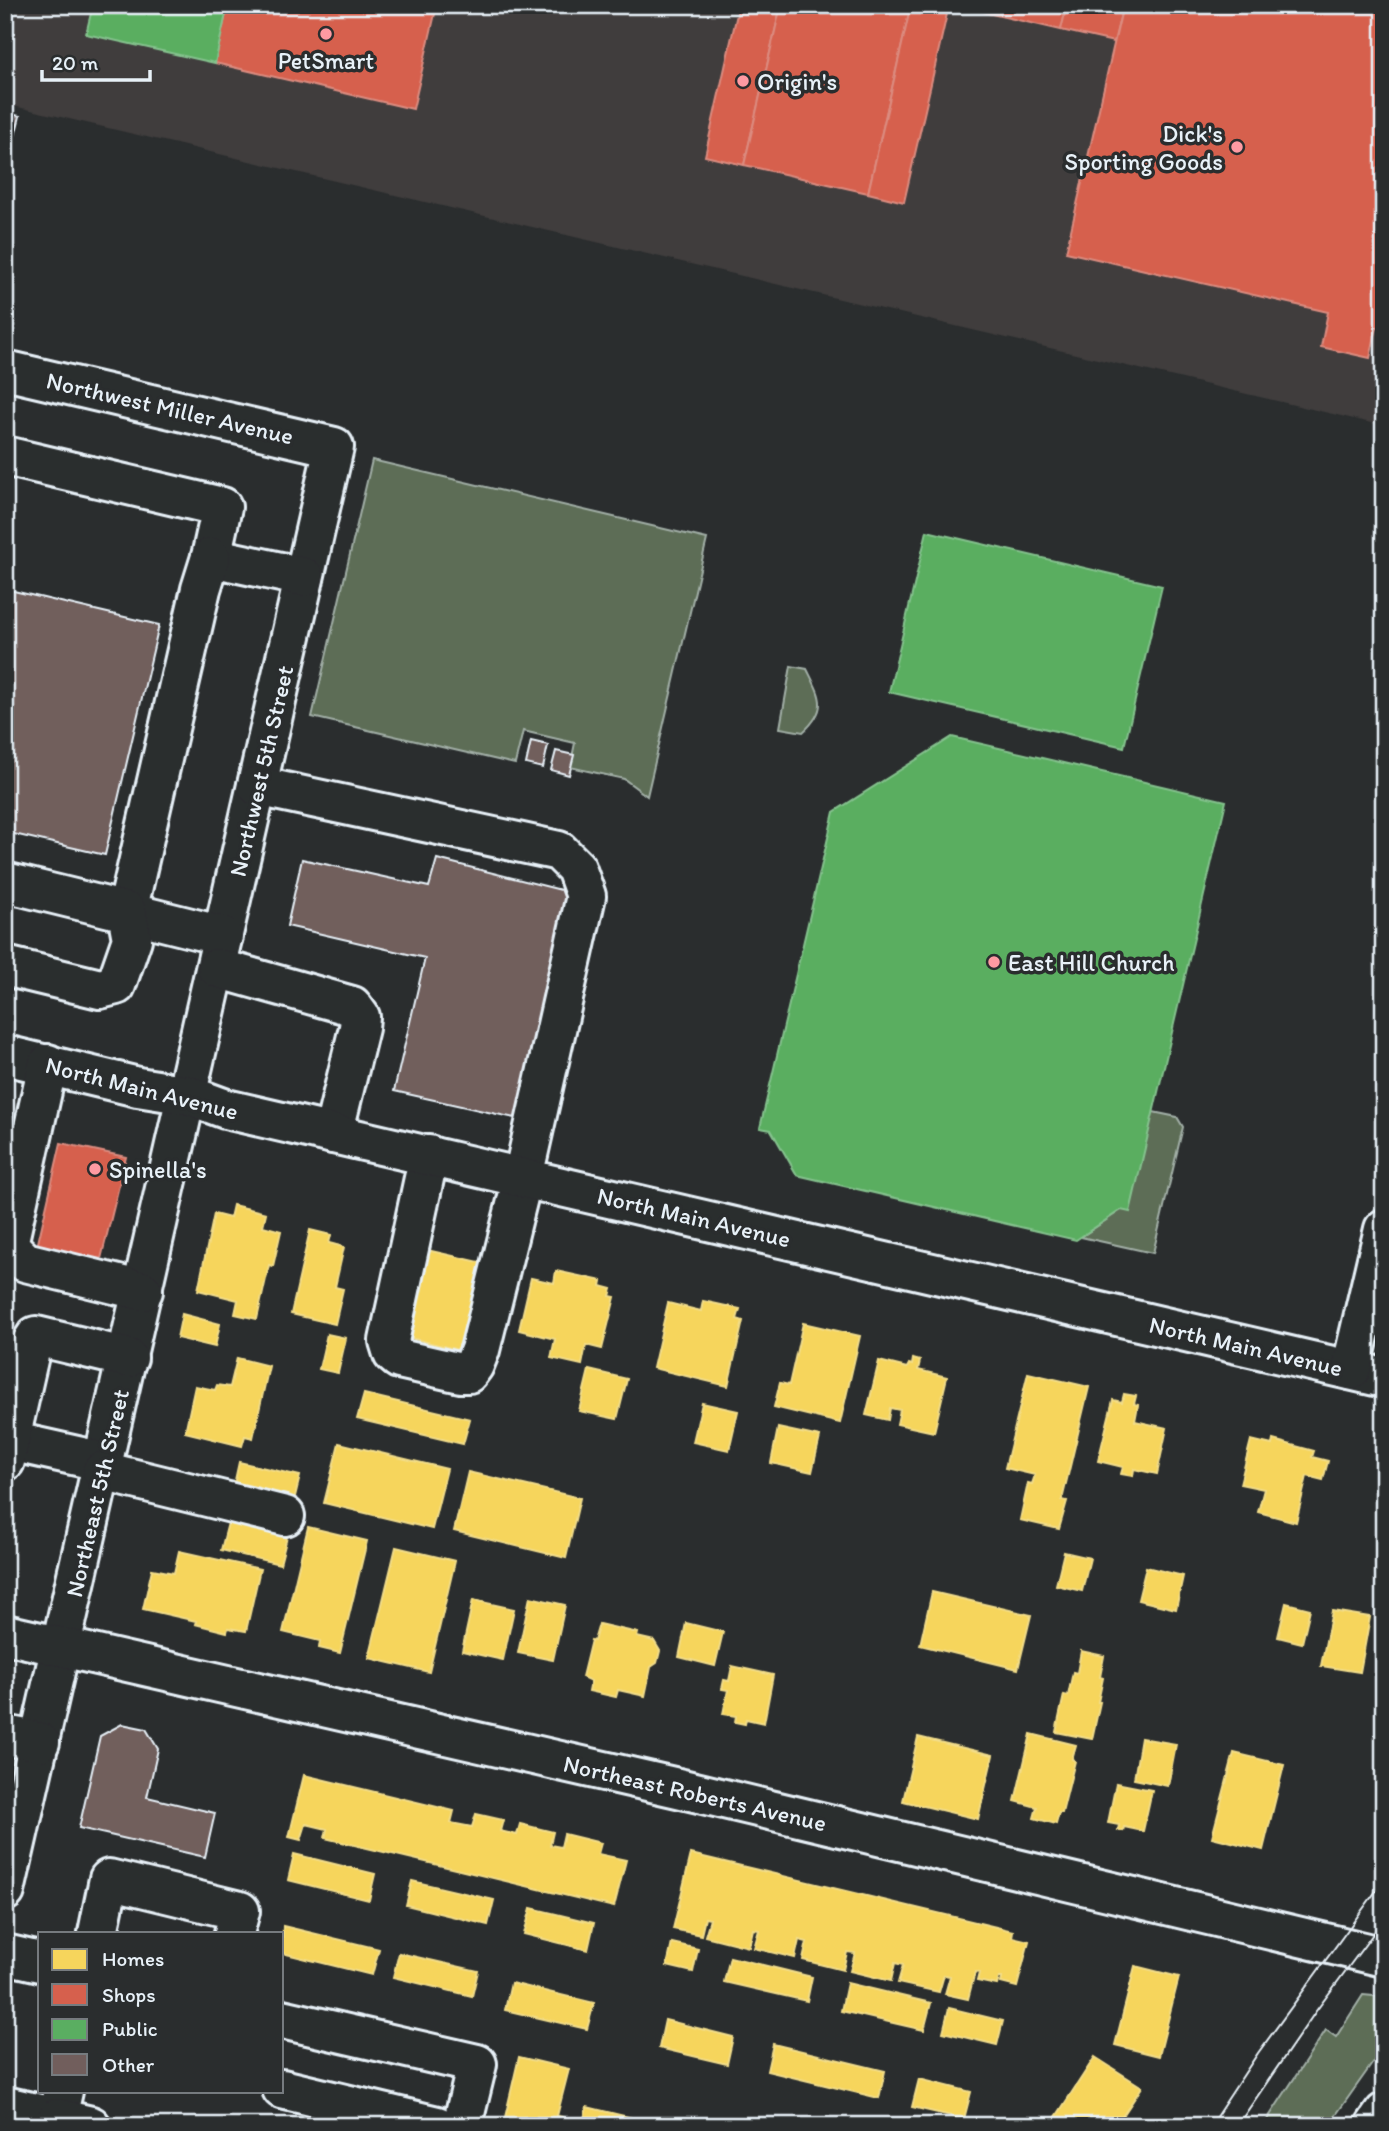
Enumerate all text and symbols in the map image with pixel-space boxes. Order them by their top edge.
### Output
marker: PetSmart [318,26,334,42]
scale bar [42,38,150,82]
place label: PetSmart [278,46,374,75]
text: 20 m [52,50,99,75]
place label: Origin's [757,67,837,96]
marker: Origin's [735,73,751,89]
place label: Dick's Sporting Goods [1064,119,1223,176]
marker: Dick's Sporting Goods [1229,139,1245,155]
street label: Northwest Miller Avenue [44,365,296,451]
street label: Northwest 5th Street [223,663,299,879]
place label: East Hill Church [1008,948,1175,977]
marker: East Hill Church [986,954,1002,970]
street label: North Main Avenue [43,1050,241,1126]
place label: Spinella's [109,1155,207,1184]
marker: Spinella's [87,1161,103,1177]
street label: North Main Avenue [594,1181,794,1253]
street label: North Main Avenue [1146,1310,1346,1382]
street label: Northeast 5th Street [59,1386,135,1600]
street label: Northeast Roberts Avenue [561,1749,829,1837]
legend [38,1932,284,2092]
text: Homes [102,1946,164,1971]
text: Shops [102,1982,156,2007]
text: Public [102,2016,158,2041]
text: Other [102,2052,155,2077]

